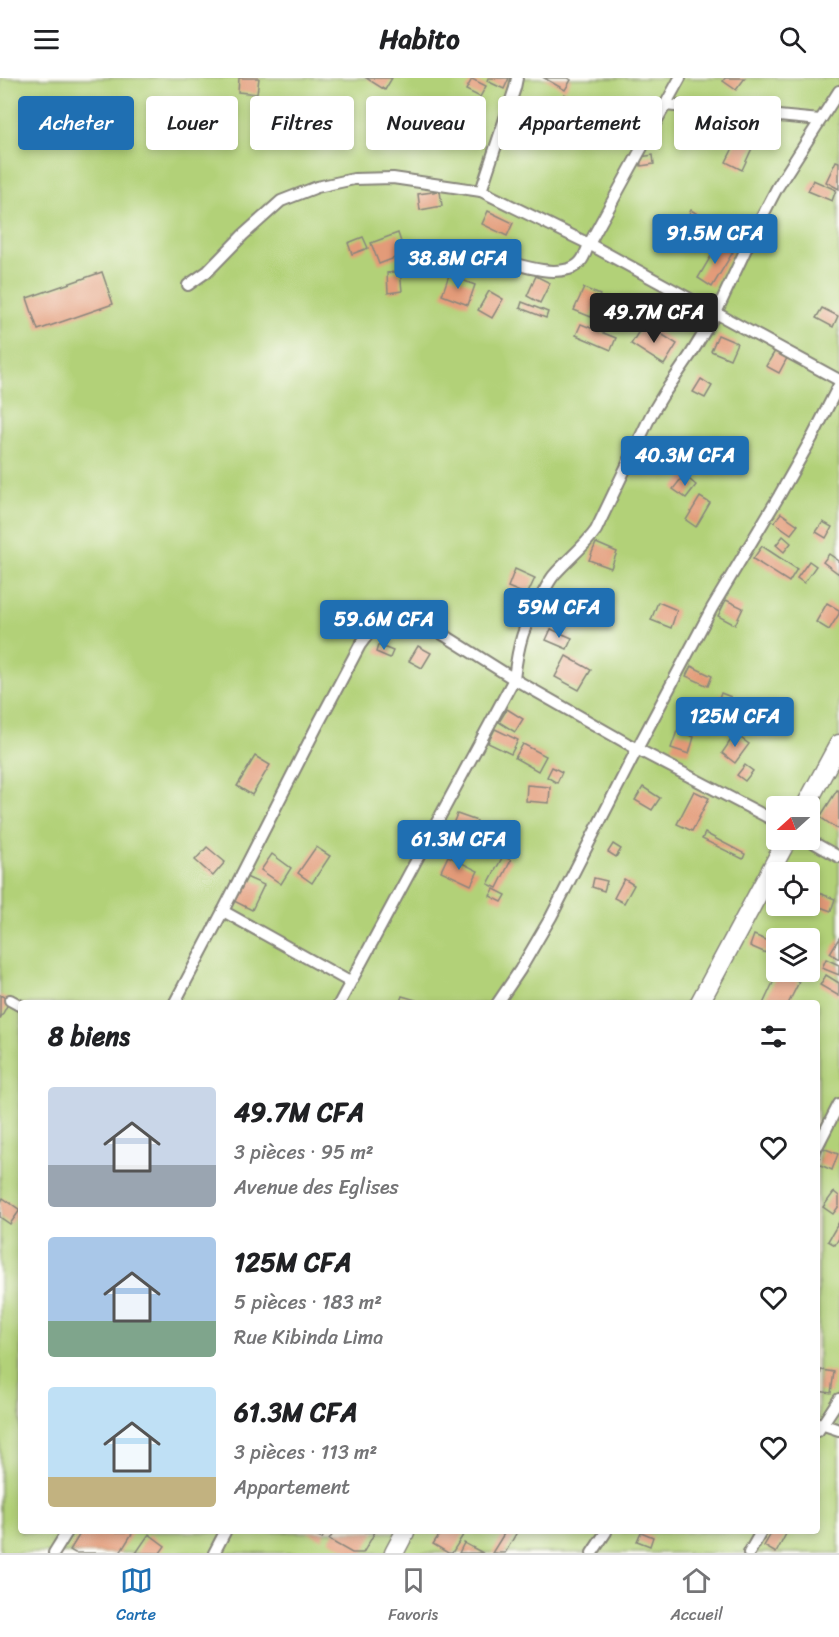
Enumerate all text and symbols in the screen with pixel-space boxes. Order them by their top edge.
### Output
text: Habito [379,15,460,63]
icon: menu [30,23,63,56]
icon: search [776,23,809,56]
chip: Acheter [18,96,134,150]
chip: Louer [146,96,238,150]
chip: Filtres [250,96,354,150]
chip: Nouveau [366,96,486,150]
chip: Appartement [498,96,662,150]
chip: Maison [674,96,781,150]
pin: 91.5M CFA [646,214,784,265]
text: 91.5M CFA [666,216,764,251]
pin: 38.8M CFA [389,239,527,290]
text: 38.8M CFA [408,241,508,276]
pin: 49.7M CFA [585,293,723,344]
text: 49.7M CFA [604,295,704,330]
pin: 40.3M CFA [616,436,754,487]
text: 40.3M CFA [635,438,735,473]
pin: 59M CFA [504,588,614,639]
text: 59M CFA [518,590,600,625]
pin: 59.6M CFA [315,600,453,651]
text: 59.6M CFA [334,602,434,637]
pin: 125M CFA [673,697,797,748]
text: 125M CFA [690,699,780,734]
north arrow [766,796,820,850]
map controls [766,796,820,982]
pin: 61.3M CFA [390,820,528,871]
text: 61.3M CFA [412,822,506,857]
button: locate [766,862,820,916]
button: layers [766,928,820,982]
text: 8 biens [48,1013,130,1059]
icon: filters [757,1020,790,1053]
text: 49.7M CFA [234,1089,364,1135]
icon: home [96,1111,168,1183]
icon: heart [757,1131,790,1164]
text: 3 pièces · 95 m² [234,1135,374,1170]
text: Avenue des Eglises [234,1170,399,1205]
text: 125M CFA [234,1239,351,1285]
icon: home [96,1261,168,1333]
icon: heart [757,1281,790,1314]
text: 5 pièces · 183 m² [234,1285,382,1320]
text: Rue Kibinda Lima [234,1320,383,1355]
text: 61.3M CFA [234,1389,357,1435]
icon: home [96,1411,168,1483]
icon: heart [757,1431,790,1464]
text: 3 pièces · 113 m² [234,1435,377,1470]
text: Appartement [234,1470,350,1505]
tab: Carte [116,1564,156,1629]
tab: Favoris [388,1564,438,1629]
tab: Accueil [671,1564,723,1629]

